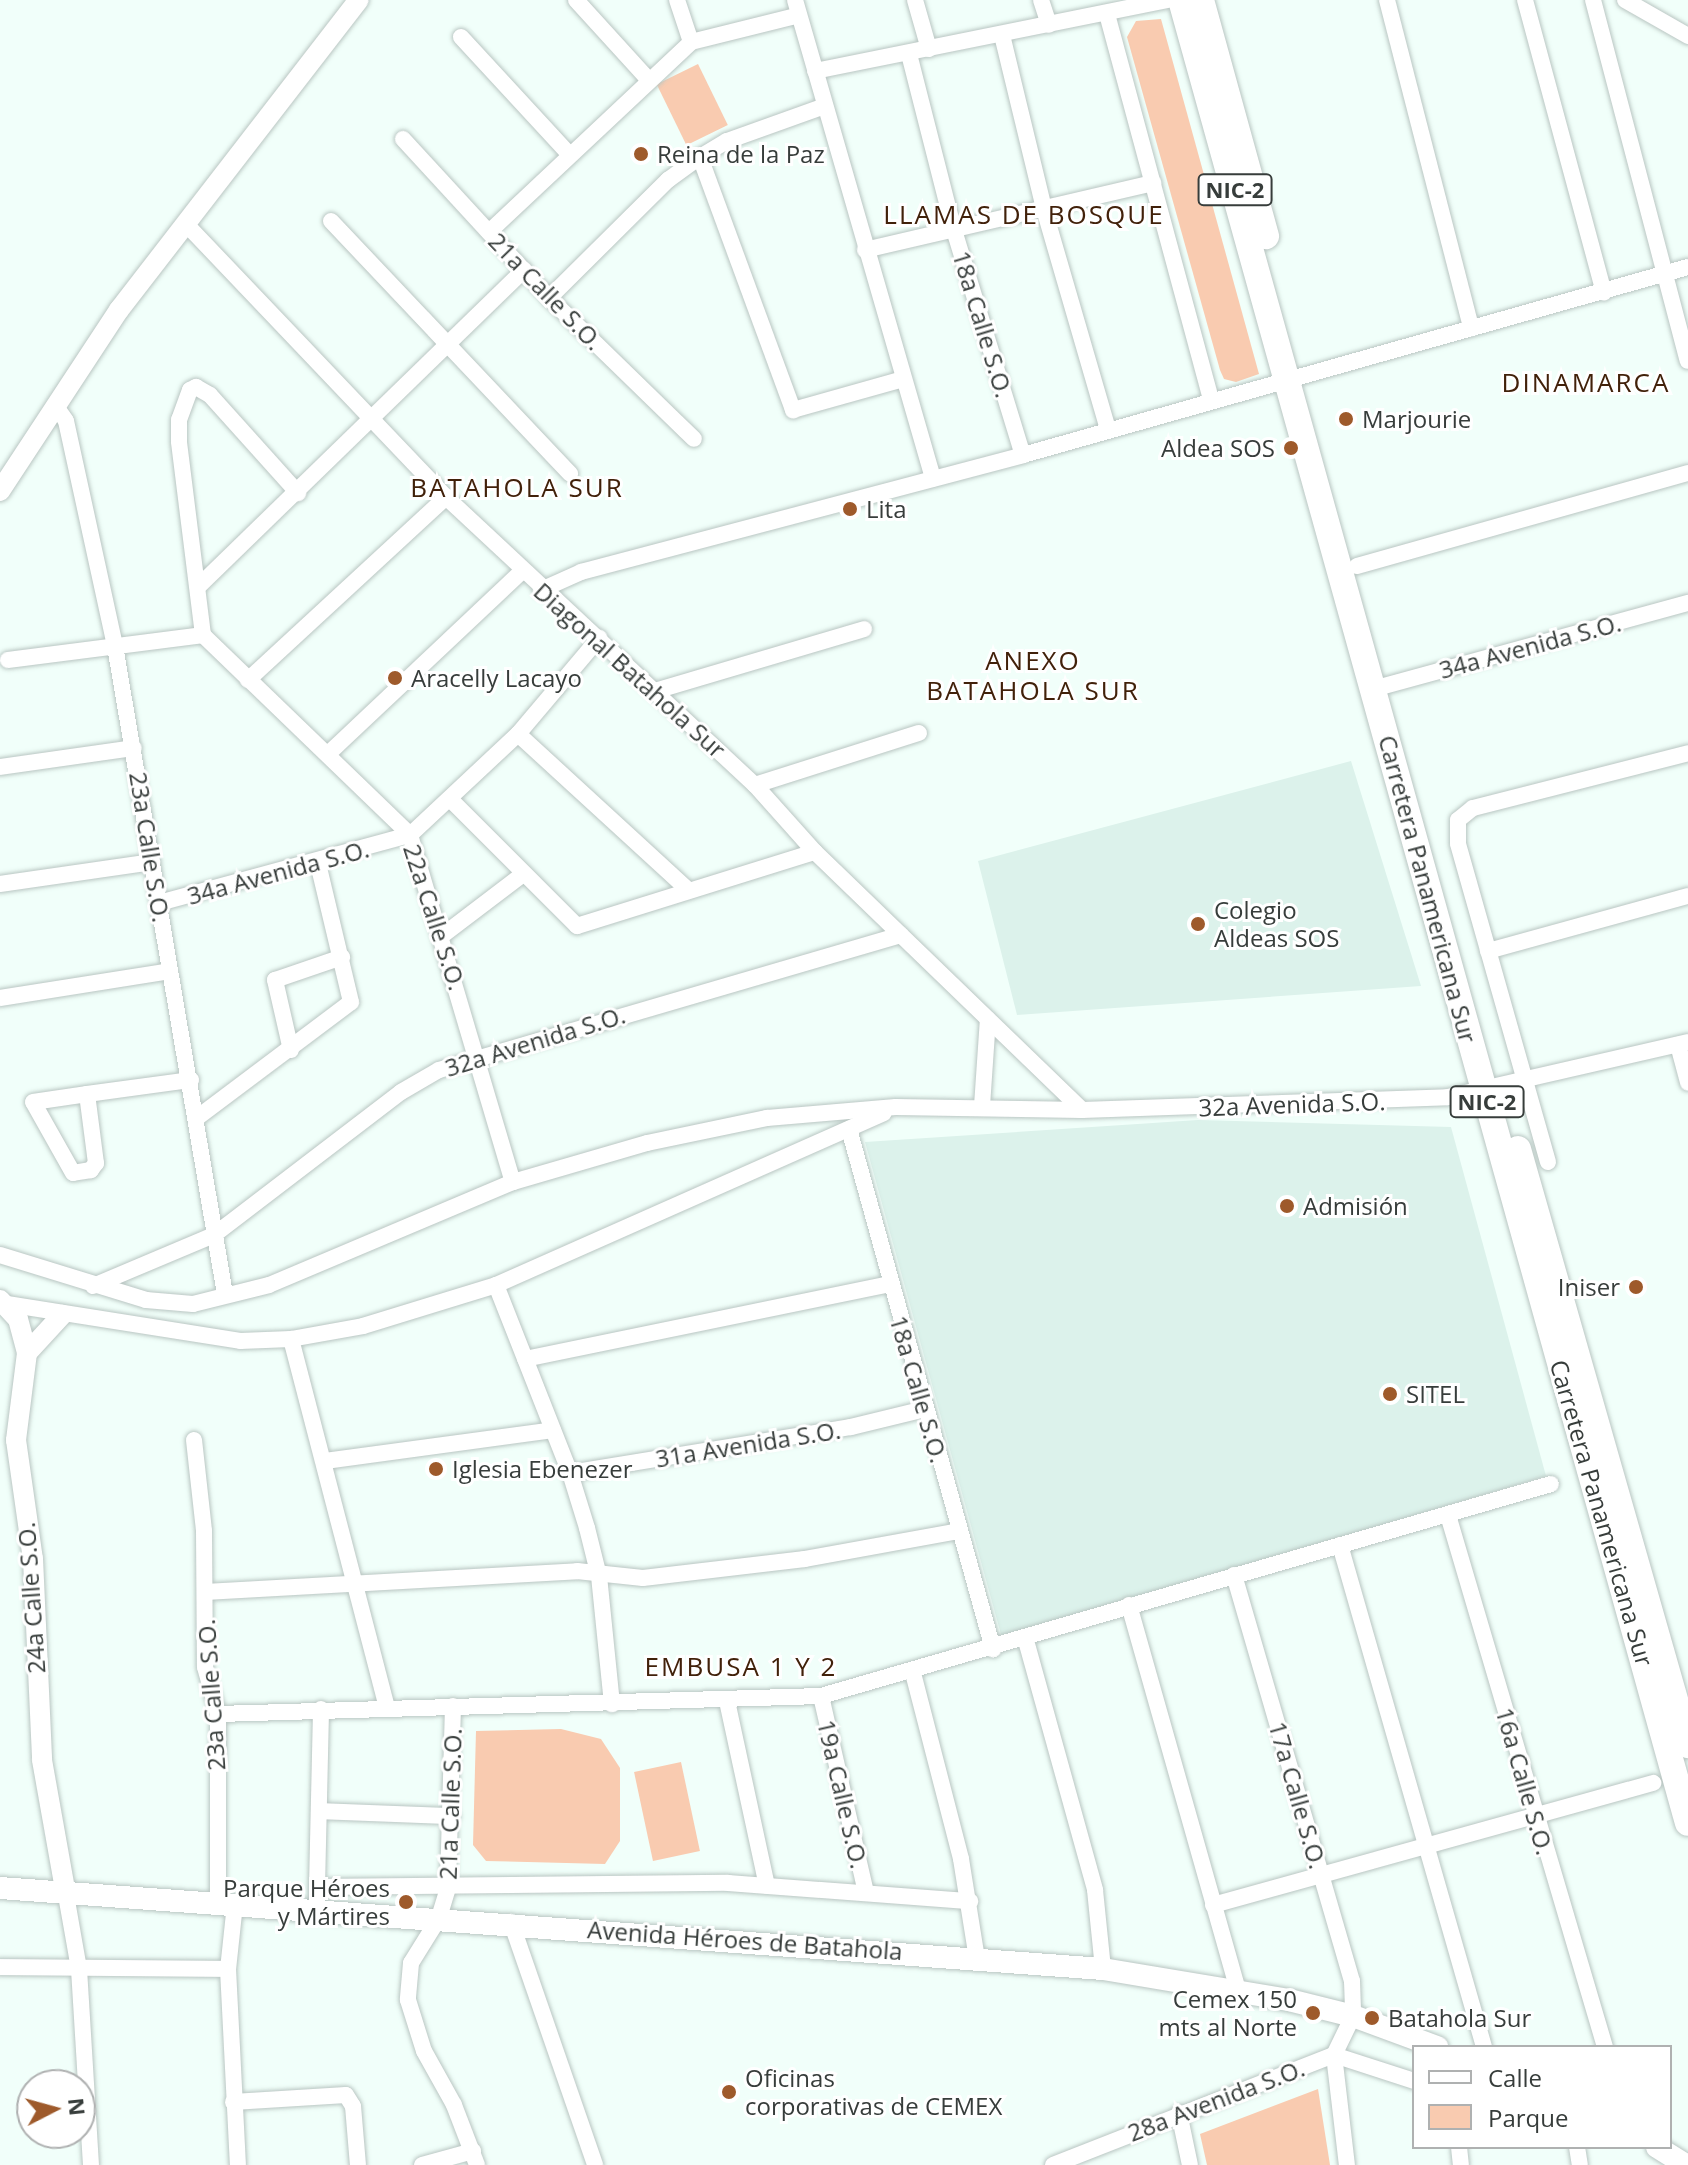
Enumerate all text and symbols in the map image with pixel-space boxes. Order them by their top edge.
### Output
place label: Reina de la Paz [657,140,825,168]
marker: Reina de la Paz [632,145,650,163]
road number: NIC-2 [1197,172,1273,208]
district label: LLAMAS DE BOSQUE [883,199,1165,231]
street label: 21a Calle S.O. [483,226,609,356]
street label: 18a Calle S.O. [947,247,1019,401]
district label: DINAMARCA [1502,367,1670,399]
place label: Marjourie [1362,405,1471,433]
marker: Marjourie [1337,410,1355,428]
place label: Aldea SOS [1161,434,1275,462]
marker: Aldea SOS [1282,439,1300,457]
district label: BATAHOLA SUR [410,472,624,504]
place label: Lita [866,495,906,523]
marker: Lita [841,500,859,518]
street label: Diagonal Batahola Sur [528,576,732,764]
street label: 34a Avenida S.O. [1436,608,1624,684]
district label: ANEXO BATAHOLA SUR [926,645,1140,706]
place label: Aracelly Lacayo [411,664,582,692]
marker: Aracelly Lacayo [386,669,404,687]
street label: Carretera Panamericana Sur [1373,732,1483,1046]
street label: 23a Calle S.O. [124,770,176,924]
street label: 34a Avenida S.O. [184,834,372,910]
street label: 22a Calle S.O. [398,840,472,994]
place label: Colegio Aldeas SOS [1214,896,1339,952]
marker: Colegio Aldeas SOS [1189,915,1207,933]
street label: 32a Avenida S.O. [441,1000,629,1082]
road number: NIC-2 [1449,1084,1525,1120]
street label: 32a Avenida S.O. [1198,1086,1386,1122]
place label: Admisión [1303,1192,1408,1220]
marker: Admisión [1278,1197,1296,1215]
place label: Iniser [1558,1273,1620,1301]
marker: Iniser [1627,1278,1645,1296]
street label: 18a Calle S.O. [884,1312,954,1466]
street label: Carretera Panamericana Sur [1544,1357,1660,1669]
place label: SITEL [1406,1380,1465,1408]
marker: SITEL [1381,1385,1399,1403]
street label: 31a Avenida S.O. [653,1415,843,1473]
place label: Iglesia Ebenezer [452,1455,633,1483]
marker: Iglesia Ebenezer [427,1460,445,1478]
street label: 24a Calle S.O. [11,1521,51,1675]
street label: 23a Calle S.O. [191,1618,231,1772]
district label: EMBUSA 1 Y 2 [645,1651,837,1683]
street label: 16a Calle S.O. [1490,1704,1560,1858]
street label: 19a Calle S.O. [812,1717,874,1871]
street label: 17a Calle S.O. [1263,1718,1333,1872]
street label: 21a Calle S.O. [433,1728,467,1880]
place label: Parque Héroes y Mártires [223,1874,390,1930]
marker: Parque Héroes y Mártires [397,1893,415,1911]
street label: Avenida Héroes de Batahola [586,1915,904,1965]
place label: Cemex 150 mts al Norte [1159,1985,1297,2041]
marker: Cemex 150 mts al Norte [1304,2004,1322,2022]
place label: Batahola Sur [1388,2004,1531,2032]
marker: Batahola Sur [1363,2009,1381,2027]
legend [1412,2045,1672,2149]
street label: 28a Avenida S.O. [1123,2053,1309,2147]
text: Calle [1488,2061,1542,2094]
place label: Oficinas corporativas de CEMEX [745,2064,1002,2120]
north arrow [16,2069,96,2149]
marker: Oficinas corporativas de CEMEX [720,2083,738,2101]
text: N [62,2096,94,2117]
text: Parque [1488,2101,1568,2134]

